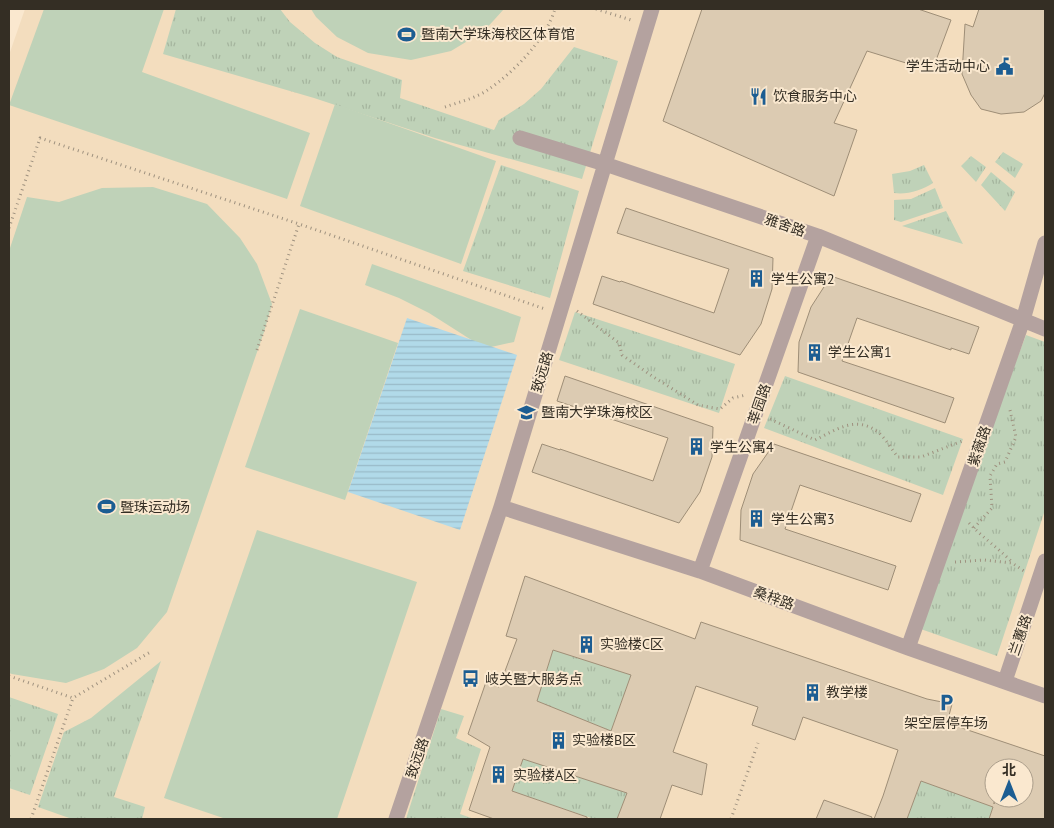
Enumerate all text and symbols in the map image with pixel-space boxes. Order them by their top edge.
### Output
sports icon: 暨南大学珠海校区体育馆 [397,24,417,44]
place label: 暨南大学珠海校区体育馆 [421,25,575,43]
public building icon: 学生活动中心 [994,56,1014,76]
place label: 学生活动中心 [906,57,990,75]
restaurant icon: 饮食服务中心 [749,86,769,106]
place label: 饮食服务中心 [773,87,857,105]
street label: 雅舍路 [762,210,808,240]
building icon: 学生公寓2 [747,269,767,289]
place label: 学生公寓2 [771,270,835,288]
building icon: 学生公寓1 [804,342,824,362]
place label: 学生公寓1 [828,343,892,361]
street label: 致远路 [527,349,557,395]
street label: 莘园路 [744,381,774,427]
school or university icon: 暨南大学珠海校区 [517,402,537,422]
place label: 暨南大学珠海校区 [541,403,653,421]
street label: 紫薇路 [964,423,994,469]
building icon: 学生公寓4 [686,437,706,457]
place label: 学生公寓4 [710,438,774,456]
sports icon: 暨珠运动场 [96,497,116,517]
place label: 暨珠运动场 [120,498,190,516]
building icon: 学生公寓3 [747,509,767,529]
place label: 学生公寓3 [771,510,835,528]
street label: 桑梓路 [751,582,797,614]
street label: 兰蕙路 [1005,612,1035,658]
building icon: 实验楼C区 [576,634,596,654]
place label: 实验楼C区 [600,635,664,653]
bus stop icon: 岐关暨大服务点 [461,669,481,689]
place label: 岐关暨大服务点 [485,670,583,688]
building icon: 教学楼 [802,682,822,702]
place label: 教学楼 [826,683,868,701]
parking icon: 架空层停车场 [936,693,956,713]
place label: 架空层停车场 [904,714,988,732]
building icon: 实验楼B区 [548,730,568,750]
place label: 实验楼B区 [572,731,636,749]
street label: 致远路 [402,735,432,781]
north arrow [984,758,1034,808]
text: 北 [1002,761,1016,779]
building icon: 实验楼A区 [489,765,509,785]
place label: 实验楼A区 [513,766,577,784]

